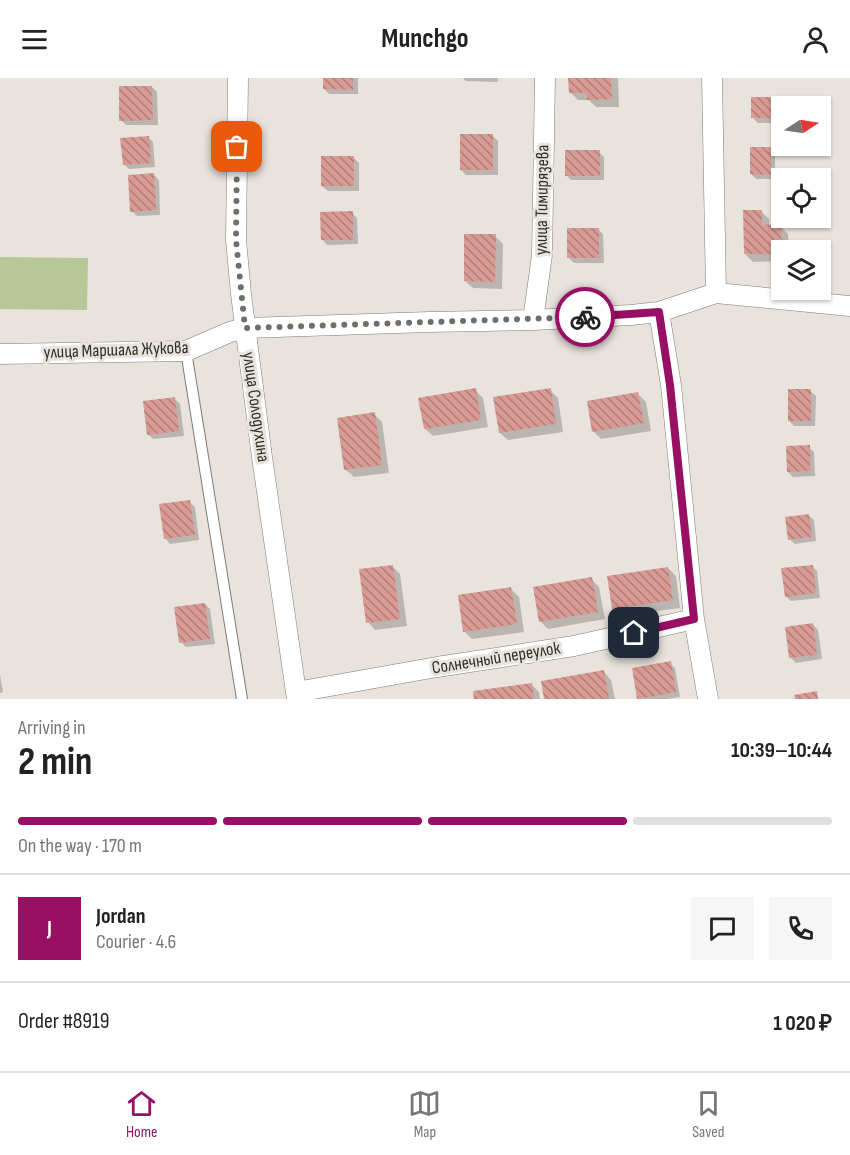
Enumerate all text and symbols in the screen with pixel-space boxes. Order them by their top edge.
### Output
icon: menu [18,23,51,56]
text: Munchgo [381,23,469,55]
icon: person [799,23,832,56]
north arrow [771,96,831,156]
map controls [771,96,831,300]
pin [211,121,262,172]
icon: bag [220,130,253,163]
street label: улица Тимирязева [531,145,553,255]
button: locate [771,168,831,228]
button: layers [771,240,831,300]
courier [555,287,615,347]
icon: bike [569,301,602,334]
street label: улица Маршала Жукова [43,337,189,363]
street label: улица Солодухина [238,351,274,463]
pin [608,607,659,658]
icon: home [617,616,650,649]
street label: Солнечный переулок [430,637,562,679]
text: Arriving in [18,716,86,740]
text: 10:39–10:44 [731,737,832,764]
text: 2 min [18,739,92,786]
text: On the way · 170 m [18,834,142,858]
button: chat [691,897,754,960]
button: phone [769,897,832,960]
text: Jordan [96,903,145,930]
text: J [47,915,52,942]
text: Courier · 4.6 [96,930,176,954]
text: Order #8919 [18,1008,109,1035]
text: 1 020 ₽ [773,1010,832,1037]
tab: Home [125,1087,158,1142]
tab: Map [408,1087,441,1142]
tab: Saved [692,1087,725,1142]

